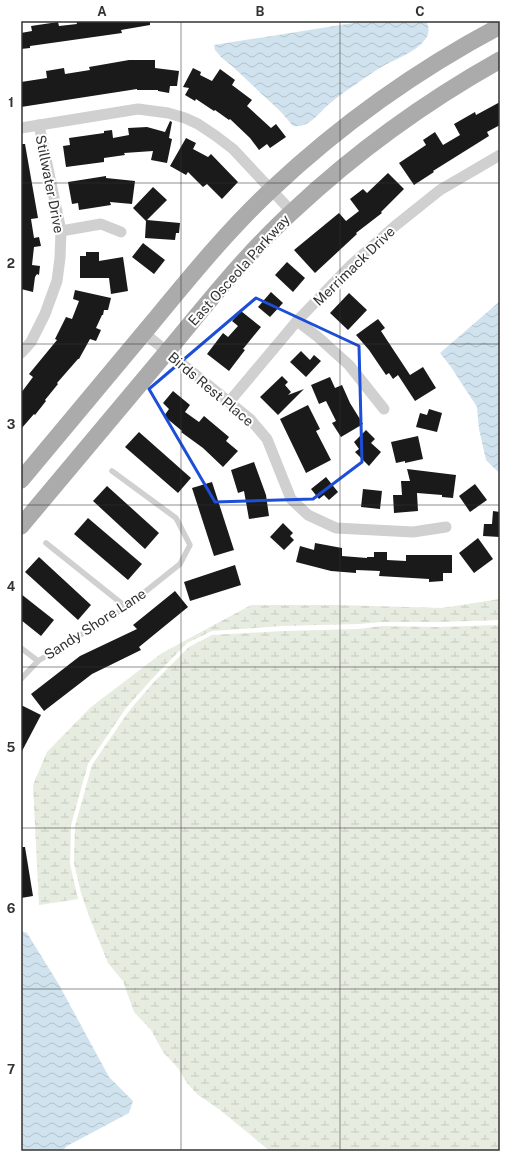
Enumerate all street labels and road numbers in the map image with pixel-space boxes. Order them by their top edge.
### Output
street label: Stillwater Drive [33,133,67,235]
street label: East Osceola Parkway [185,211,293,329]
street label: Merrimack Drive [310,223,398,309]
street label: Birds Rest Place [165,349,257,429]
street label: Sandy Shore Lane [41,585,149,663]

